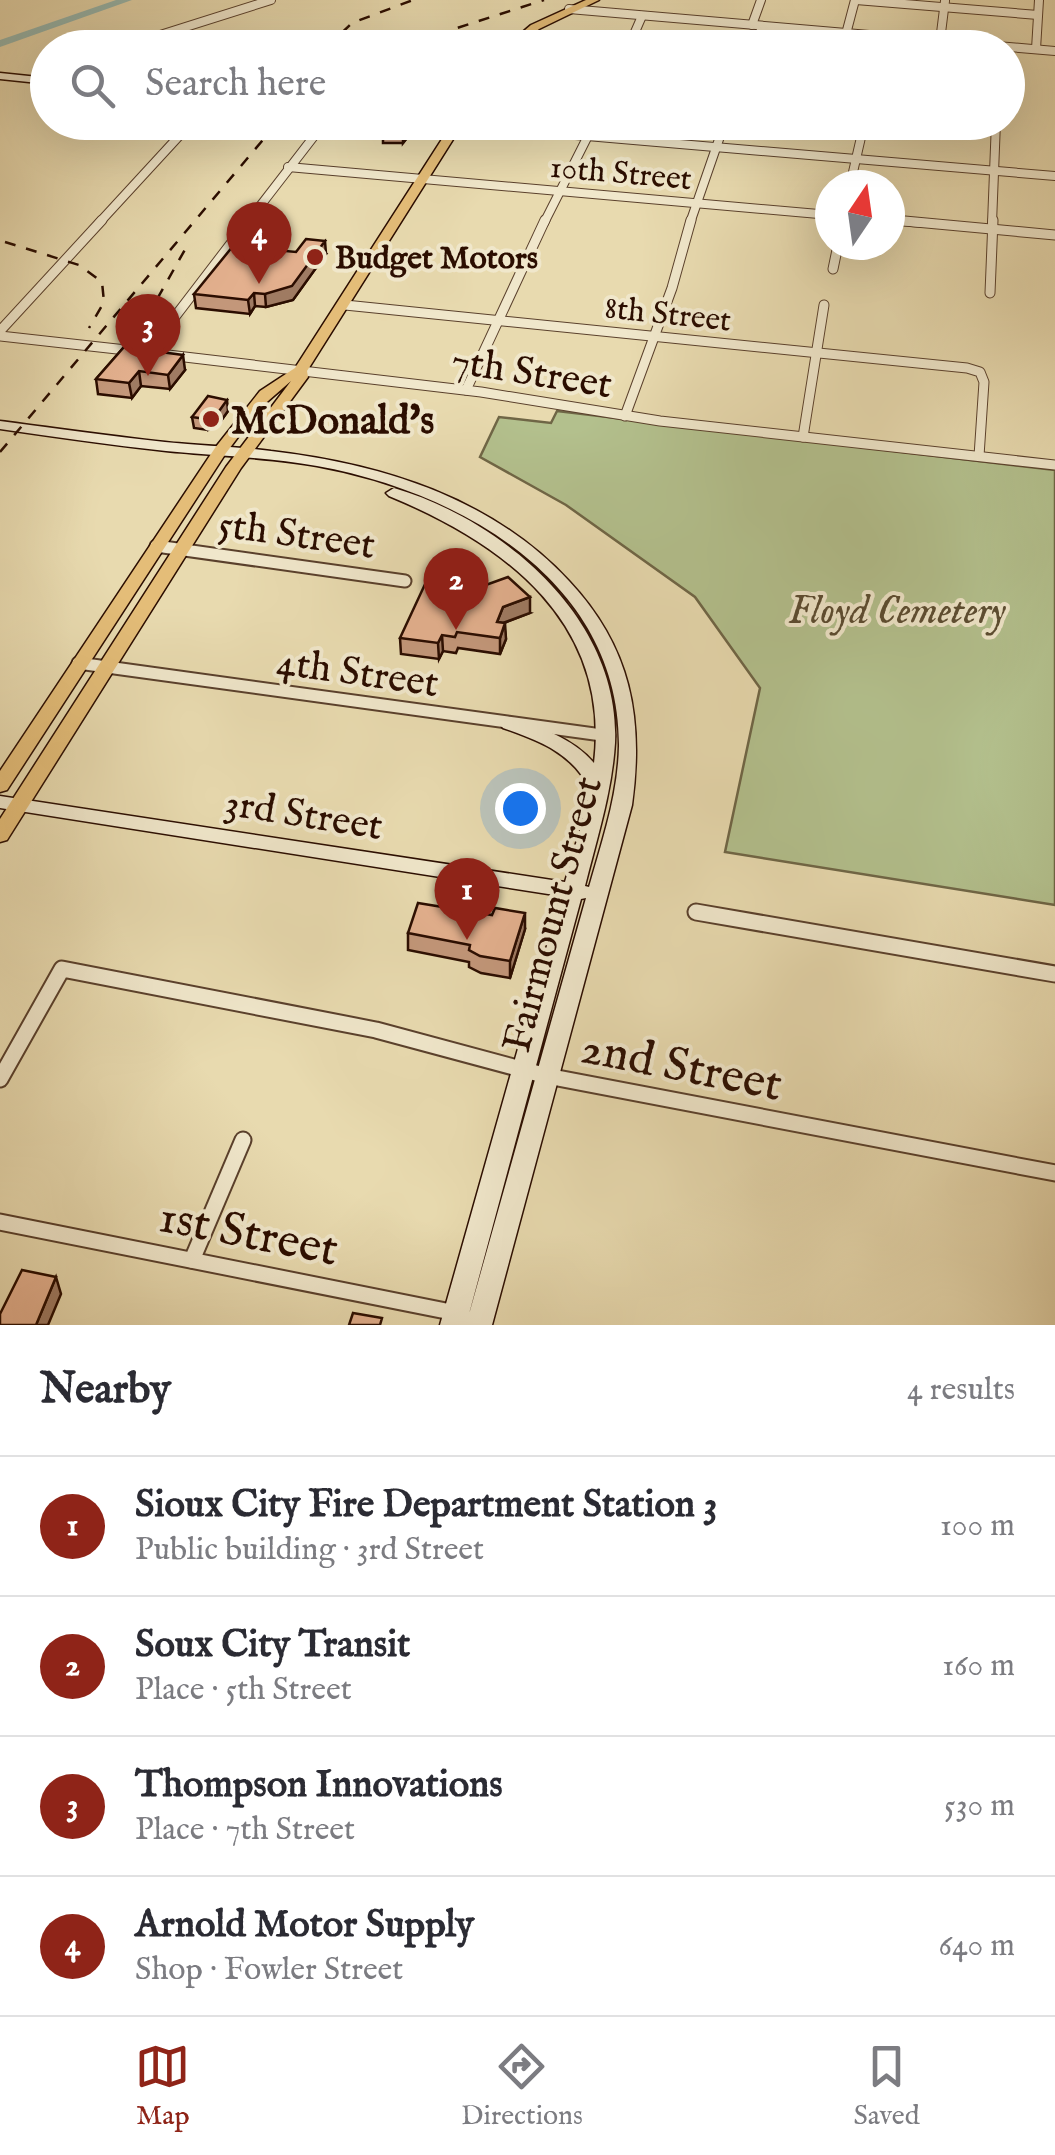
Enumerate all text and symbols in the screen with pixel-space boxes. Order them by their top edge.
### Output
search box [30,30,1025,140]
icon: search [65,58,120,113]
text: Search here [145,61,326,109]
street label: 10th Street [548,148,693,201]
north arrow [815,170,905,260]
pin: 4 [226,202,292,284]
place label: Budget Motors [335,239,538,280]
marker: Budget Motors [304,246,326,268]
street label: 8th Street [602,288,733,343]
pin: 3 [116,294,180,376]
street label: 7th Street [448,337,615,412]
place label: McDonald's [231,397,434,448]
marker: McDonald's [200,408,222,430]
street label: 5th Street [215,500,378,573]
pin: 2 [424,548,488,630]
park label: Floyd Cemetery [788,587,1007,638]
street label: 4th Street [273,638,442,711]
street label: Fairmount Street [493,771,616,1058]
street label: 3rd Street [221,779,386,854]
your location [495,783,546,834]
pin: 1 [434,858,500,940]
street label: 2nd Street [576,1019,787,1117]
street label: 1st Street [154,1188,343,1282]
text: Nearby [40,1364,171,1417]
text: 4 results [907,1370,1015,1411]
text: Sioux City Fire Department Station 3 [135,1482,718,1530]
text: 1 [67,1506,78,1547]
text: 100 m [940,1506,1015,1547]
text: Public building · 3rd Street [135,1530,484,1571]
text: Soux City Transit [135,1622,410,1670]
text: 2 [65,1646,80,1687]
text: 160 m [942,1646,1015,1687]
text: Place · 5th Street [135,1670,352,1711]
text: Thompson Innovations [135,1762,503,1810]
text: 3 [67,1786,78,1827]
text: 530 m [944,1786,1015,1827]
text: Place · 7th Street [135,1810,355,1851]
text: Arnold Motor Supply [135,1902,474,1950]
text: 4 [65,1926,80,1967]
text: 640 m [938,1926,1015,1967]
text: Shop · Fowler Street [135,1950,403,1991]
tab: Map [135,2039,190,2134]
tab: Directions [461,2039,583,2134]
tab: Saved [853,2039,920,2134]

